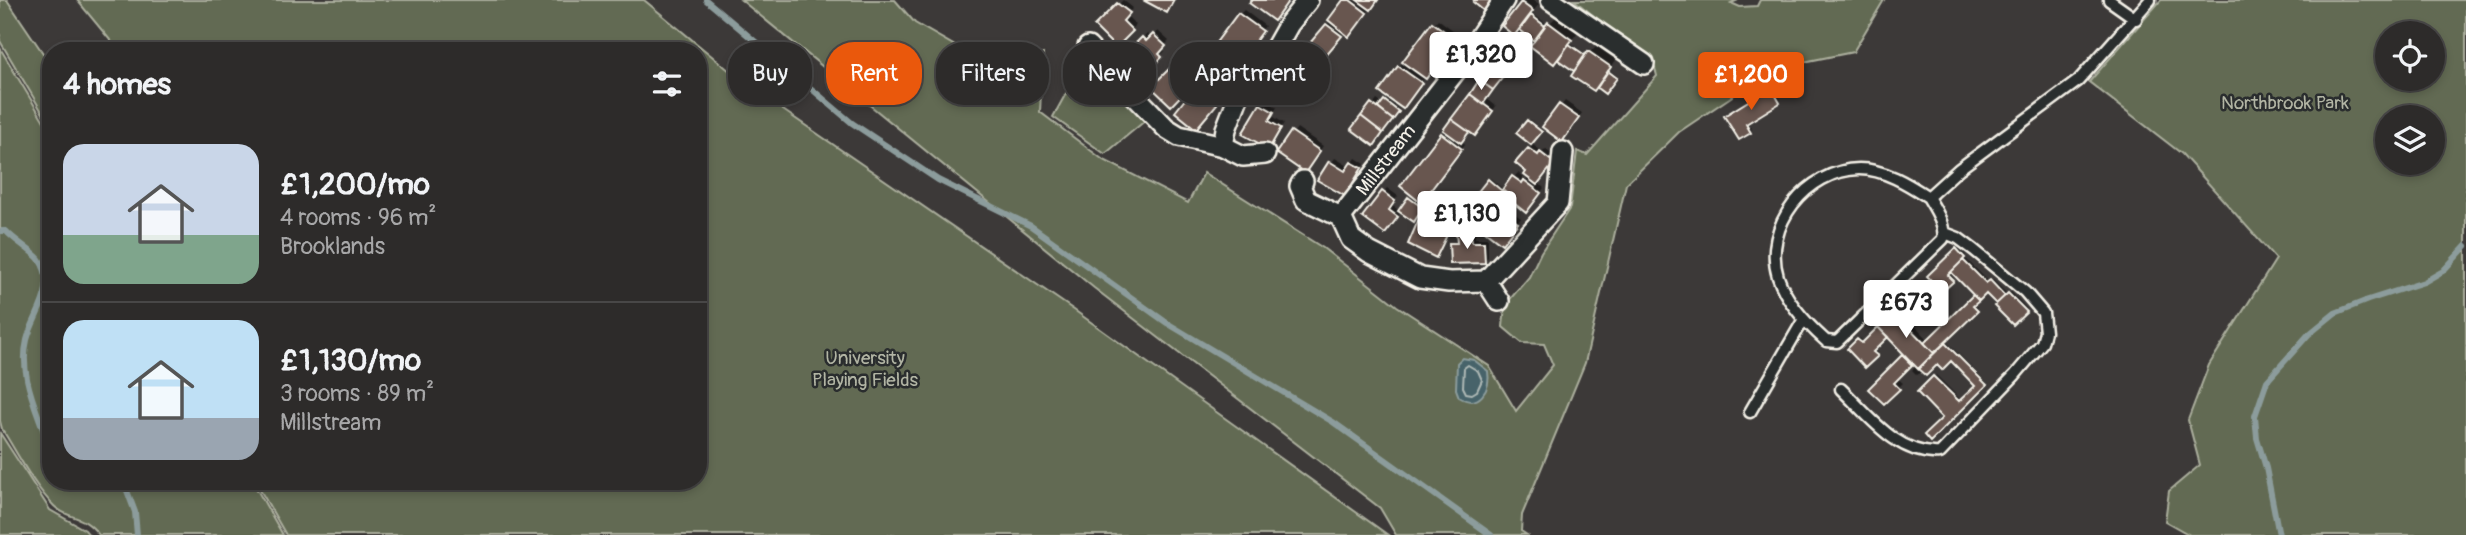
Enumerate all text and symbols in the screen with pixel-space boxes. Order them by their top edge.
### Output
map controls [2375,21,2445,175]
button: locate [2375,21,2445,91]
pin: £1,320 [1424,32,1538,92]
text: £1,320 [1445,40,1517,69]
chip: Buy [728,42,812,105]
chip: Rent [826,42,922,105]
chip: Filters [936,42,1049,105]
chip: New [1063,42,1156,105]
chip: Apartment [1170,42,1330,105]
pin: £1,200 [1694,52,1808,112]
text: £1,200 [1714,60,1788,89]
icon: filters [648,65,686,103]
text: 4 homes [63,66,171,103]
park label: Northbrook Park [2221,91,2349,115]
button: layers [2375,105,2445,175]
street label: Millstream [1351,120,1421,200]
text: £1,200/mo [280,166,430,203]
icon: home [119,172,203,256]
pin: £1,130 [1410,191,1524,251]
text: £1,130 [1433,199,1501,228]
text: 4 rooms · 96 m² [280,203,436,232]
text: Brooklands [280,232,385,261]
pin: £673 [1865,280,1947,340]
text: £673 [1880,288,1932,317]
text: £1,130/mo [280,342,421,379]
park label: University Playing Fields [812,346,919,392]
icon: home [119,348,203,432]
text: 3 rooms · 89 m² [280,379,434,408]
text: Millstream [280,408,381,437]

